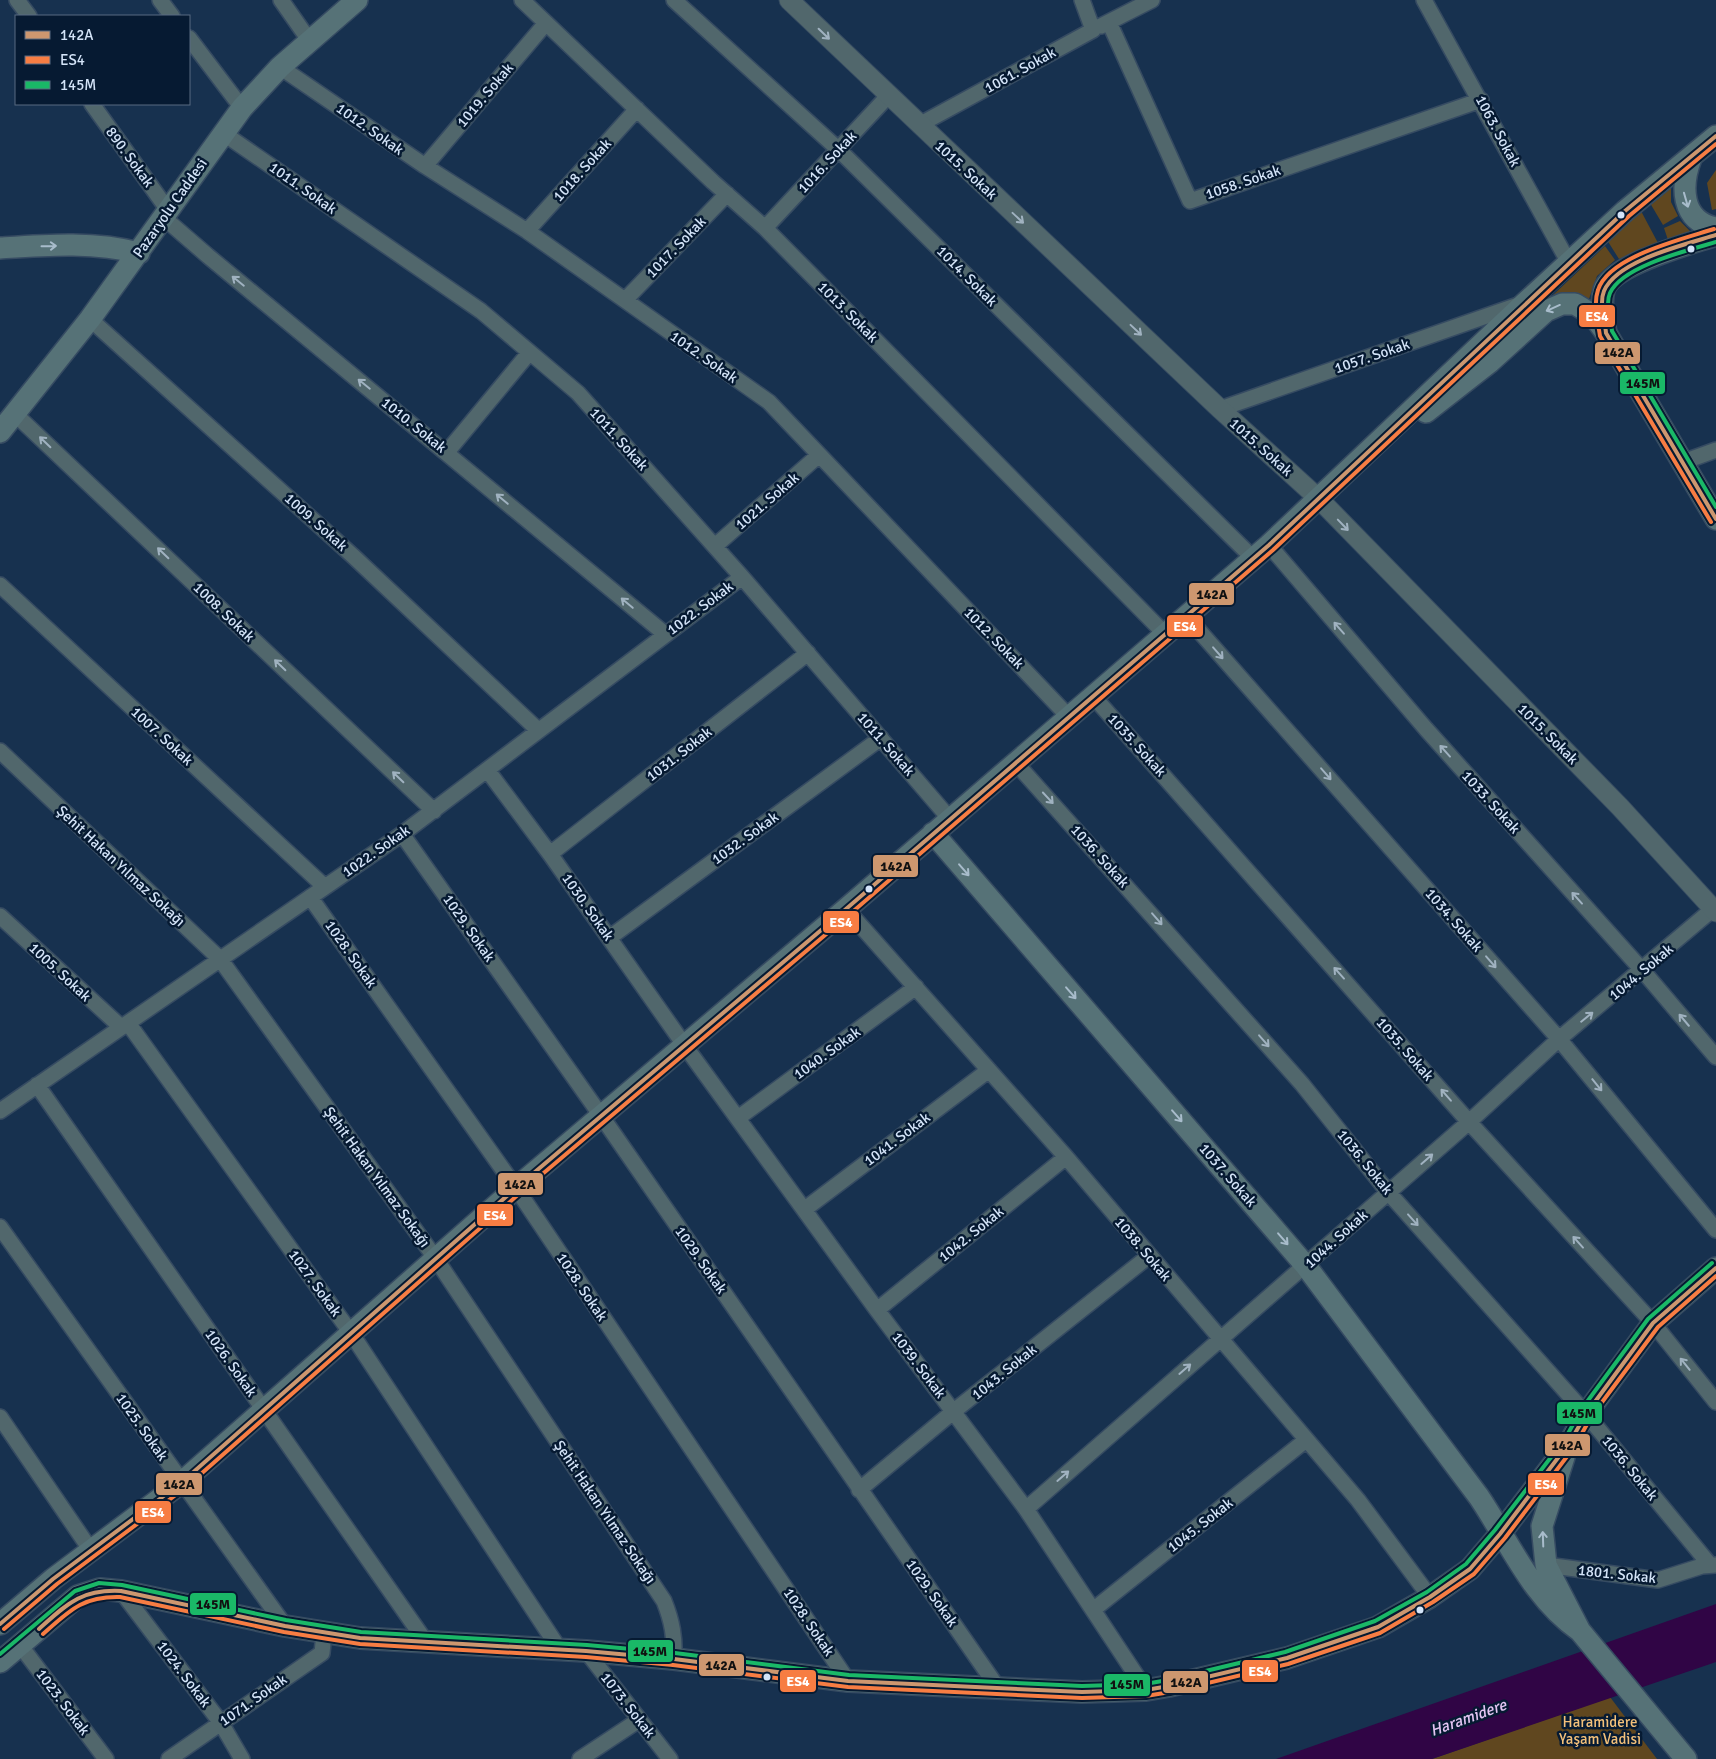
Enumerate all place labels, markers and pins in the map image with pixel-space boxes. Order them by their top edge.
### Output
unlabelled marker [1616,210,1626,220]
unlabelled marker [1686,244,1696,254]
unlabelled marker [864,884,874,894]
unlabelled marker [1415,1605,1425,1615]
unlabelled marker [762,1672,772,1682]

